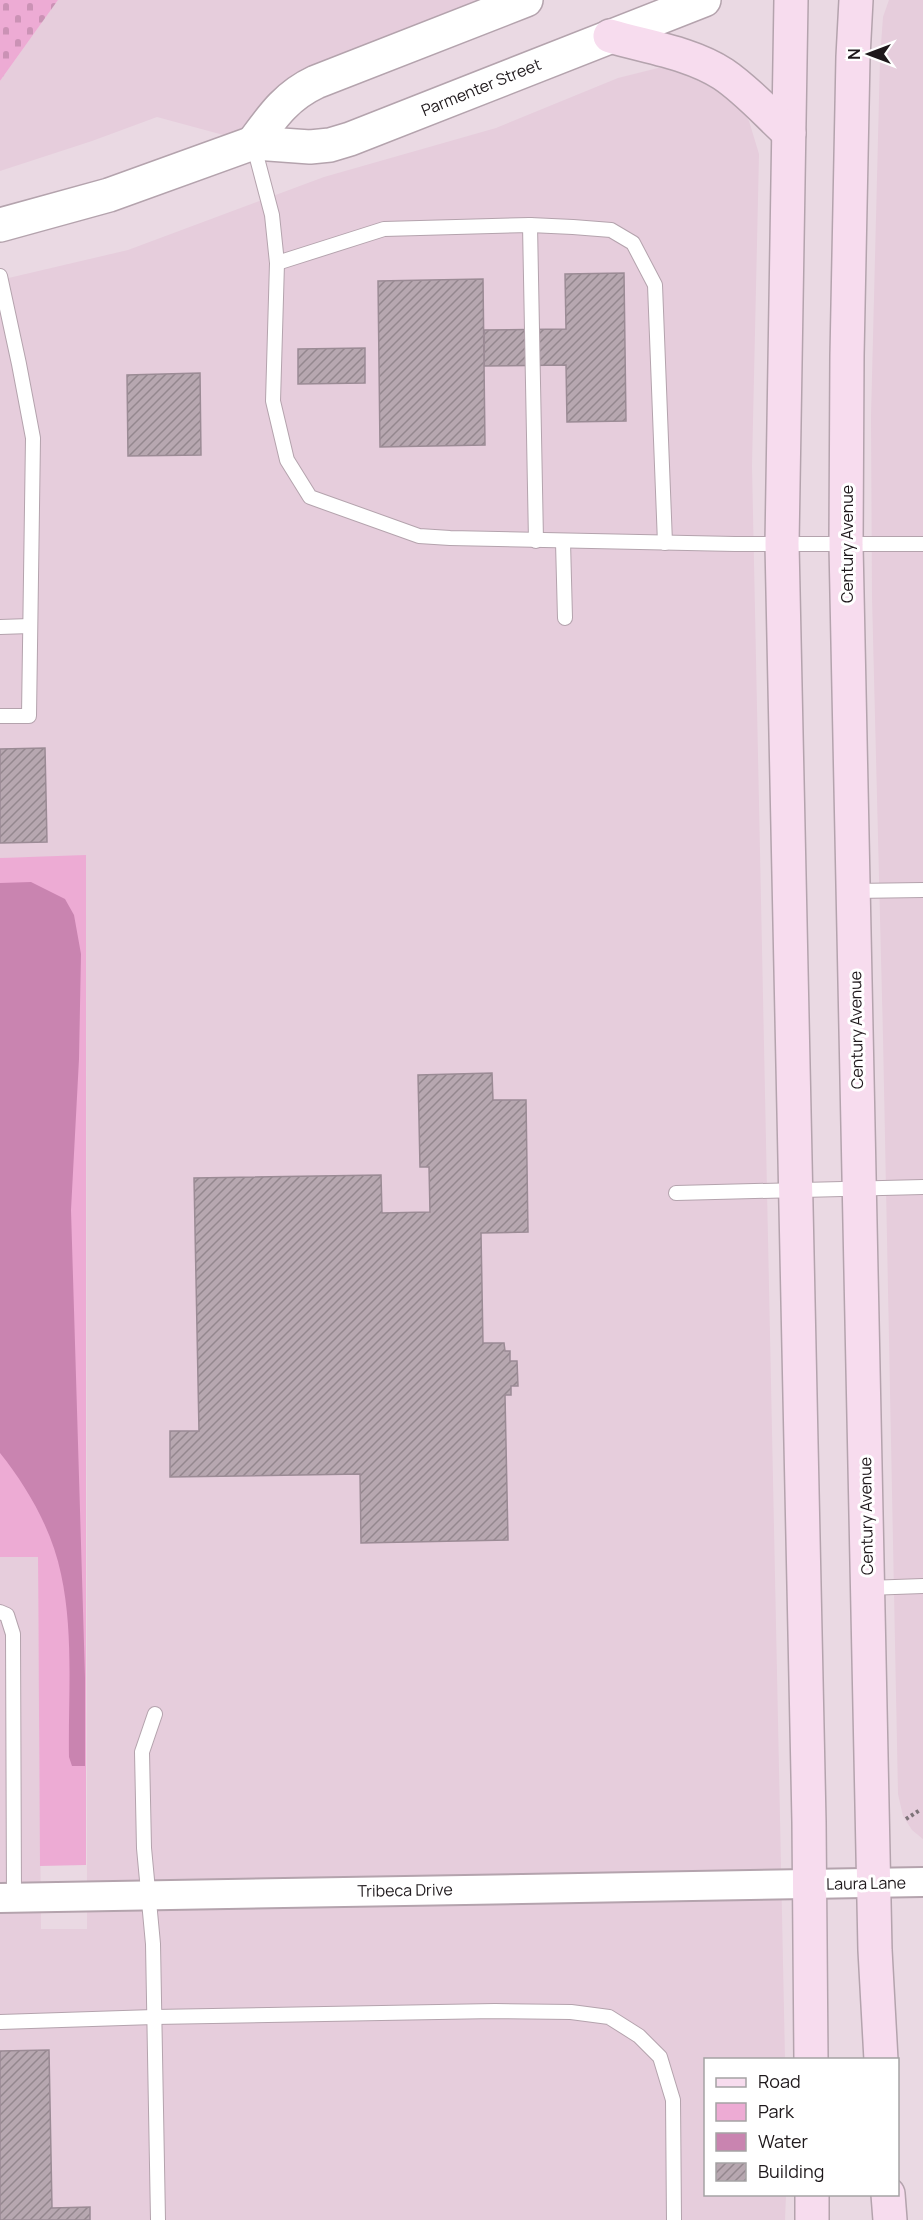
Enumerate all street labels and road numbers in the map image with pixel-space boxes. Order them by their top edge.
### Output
street label: Parmenter Street [418,53,544,121]
street label: Century Avenue [836,485,858,603]
street label: Century Avenue [844,971,868,1089]
street label: Century Avenue [854,1457,878,1575]
street label: Laura Lane [826,1871,906,1895]
street label: Tribeca Drive [357,1878,453,1902]

